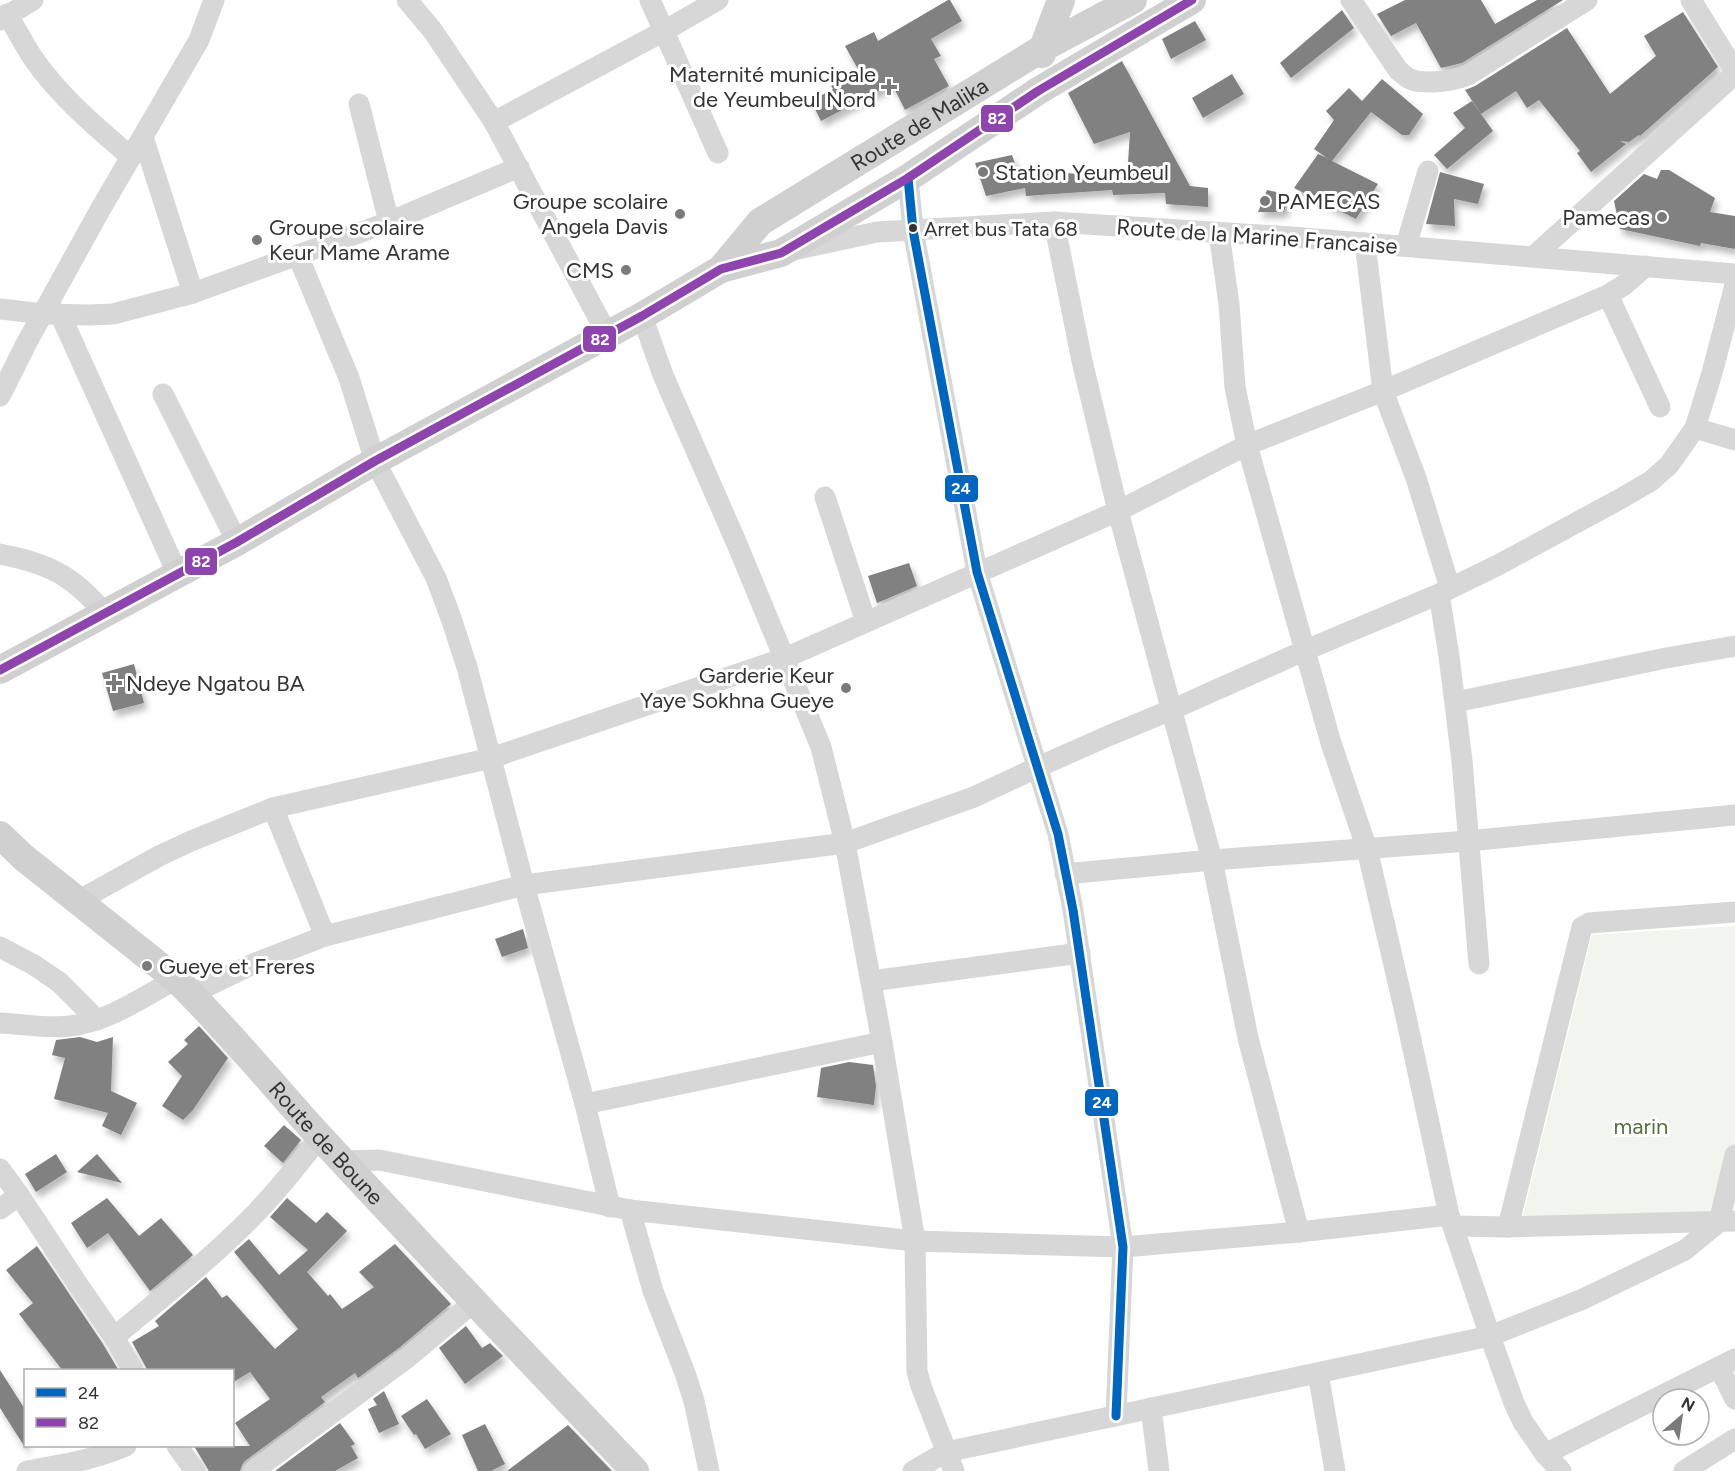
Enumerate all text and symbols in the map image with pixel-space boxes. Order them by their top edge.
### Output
place label: Maternité municipale de Yeumbeul Nord [669,61,876,113]
street label: Route de Malika [846,72,993,177]
marker: Maternité municipale de Yeumbeul Nord [880,78,898,96]
line badge: 82 [980,104,1014,133]
text: 82 [987,109,1007,128]
place label: Station Yeumbeul [995,159,1169,186]
marker: Station Yeumbeul [976,165,990,179]
place label: Groupe scolaire Angela Davis [513,188,668,240]
place label: PAMECAS [1277,188,1381,215]
marker: PAMECAS [1258,194,1272,208]
place label: Pamecas [1562,204,1650,231]
marker: Groupe scolaire Angela Davis [673,207,687,221]
marker: Pamecas [1655,210,1669,224]
street label: Route de la Marine Francaise [1116,213,1398,260]
place label: Groupe scolaire Keur Mame Arame [269,214,450,266]
place label: Arret bus Tata 68 [924,217,1078,241]
marker: Arret bus Tata 68 [907,222,919,234]
marker: Groupe scolaire Keur Mame Arame [250,233,264,247]
place label: CMS [566,257,614,284]
marker: CMS [619,263,633,277]
line badge: 82 [582,325,617,353]
text: 82 [590,330,610,349]
line badge: 24 [944,474,979,503]
text: 24 [951,479,971,498]
line badge: 82 [184,547,218,576]
text: 82 [191,552,211,571]
place label: Garderie Keur Yaye Sokhna Gueye [640,662,835,714]
place label: Ndeye Ngatou BA [126,670,305,697]
marker: Ndeye Ngatou BA [107,676,121,690]
marker: Garderie Keur Yaye Sokhna Gueye [839,681,853,695]
place label: Gueye et Freres [159,953,315,980]
marker: Gueye et Freres [140,959,154,973]
street label: Route de Boune [263,1076,389,1211]
line badge: 24 [1084,1088,1119,1117]
text: 24 [1092,1093,1112,1112]
park label: marin [1614,1113,1668,1140]
legend [24,1369,234,1447]
text: 24 [78,1382,99,1404]
north arrow [1651,1387,1711,1447]
text: N [1678,1393,1698,1416]
text: 82 [78,1412,99,1434]

